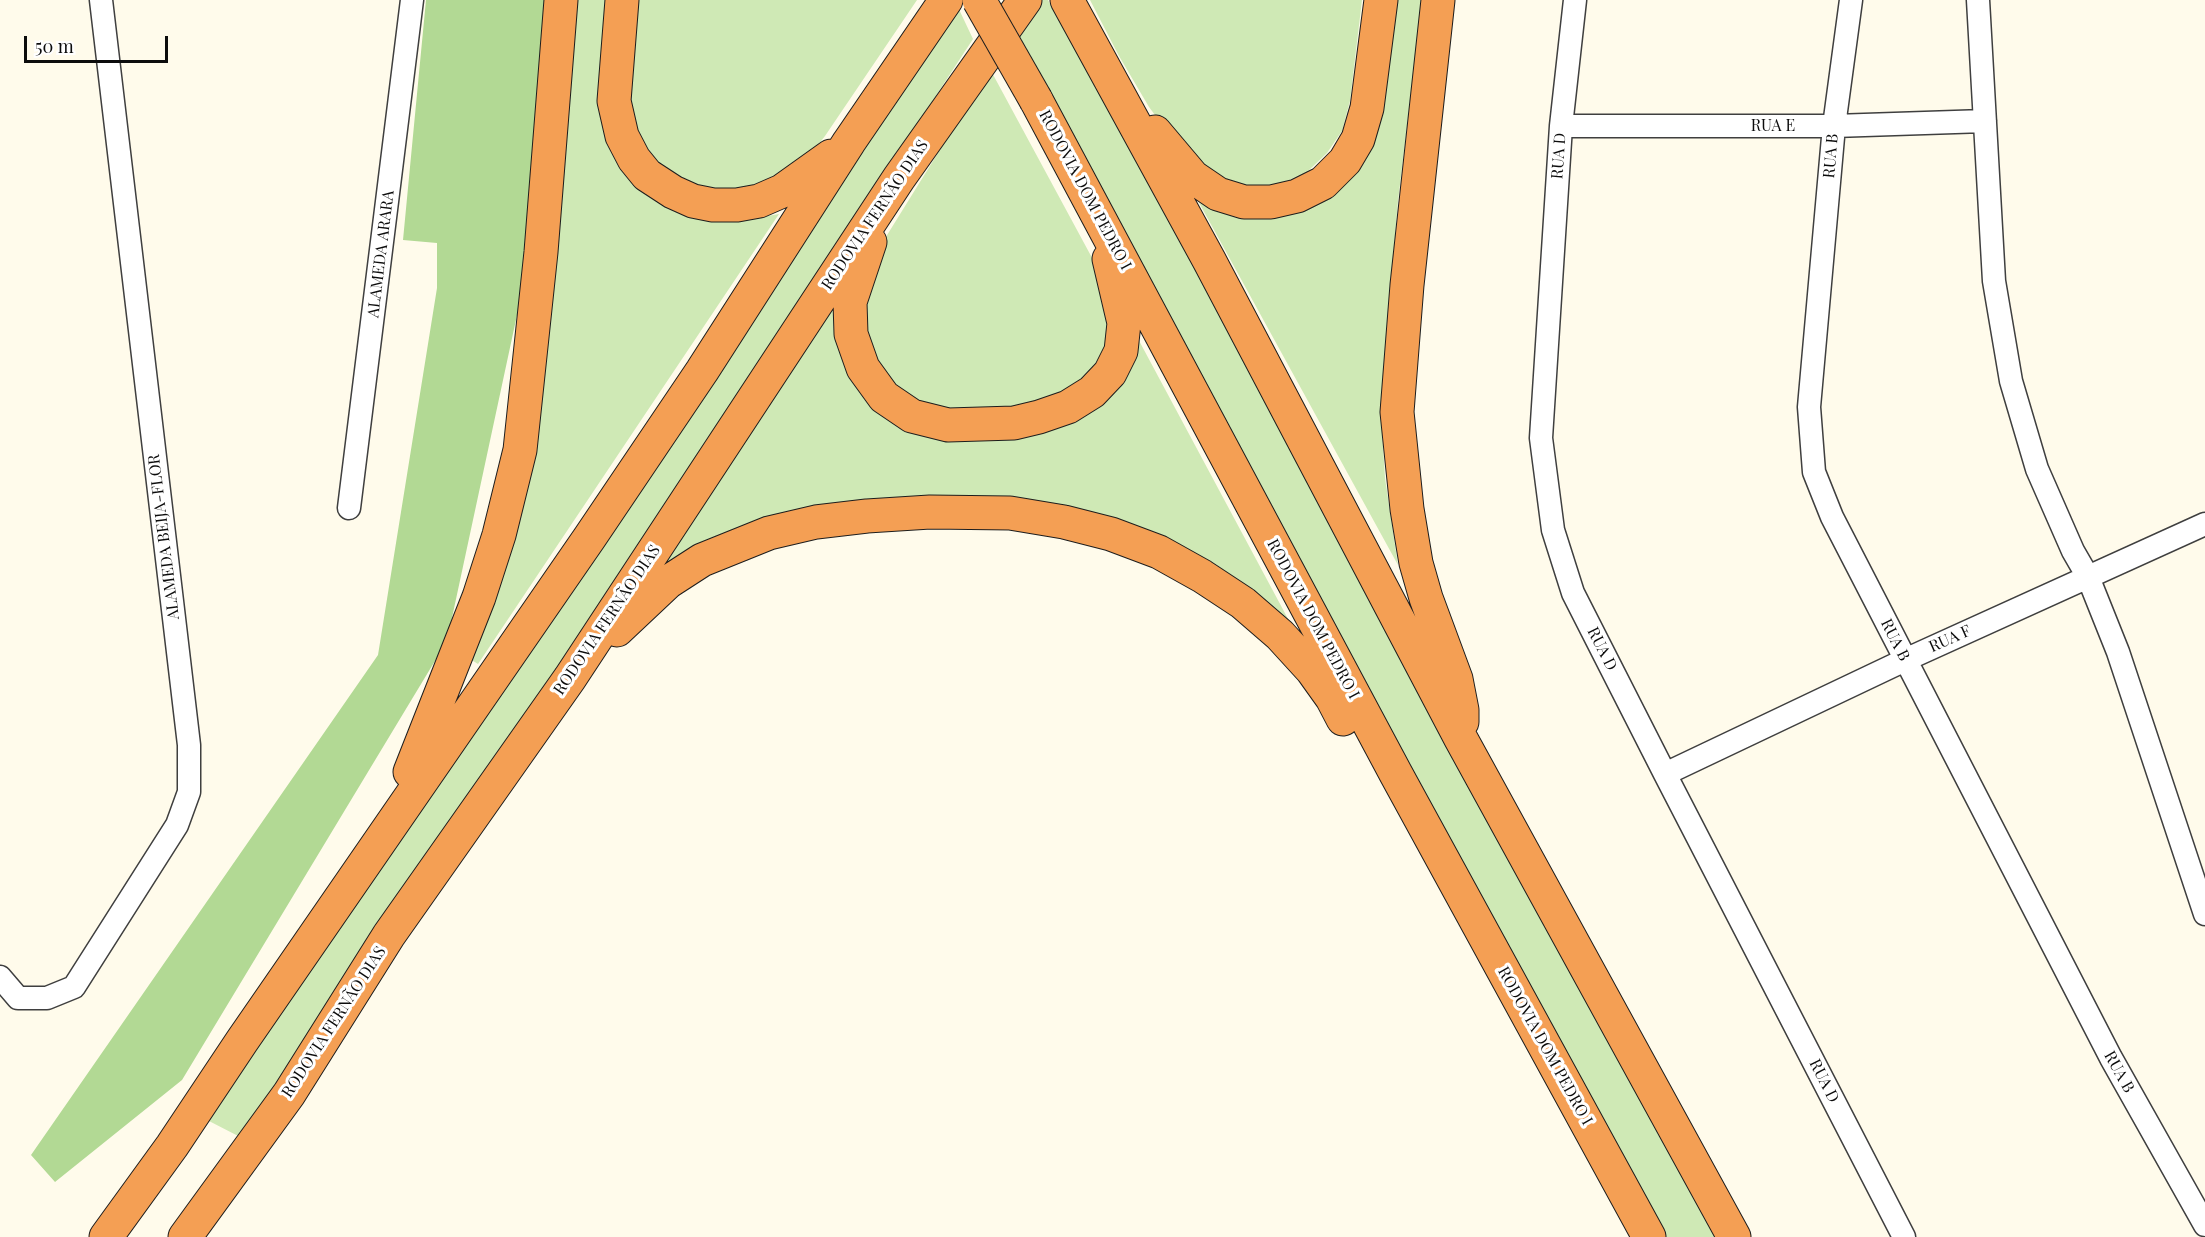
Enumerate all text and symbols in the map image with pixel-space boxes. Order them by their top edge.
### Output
scale bar [27,24,171,62]
text: 50 m [35,34,74,58]
street label: RODOVIA DOM PEDRO I [1035,107,1135,273]
street label: RUA E [1751,116,1795,136]
street label: RUA D [1548,132,1570,180]
street label: RUA B [1819,133,1843,179]
street label: RODOVIA FERNÃO DIAS [818,136,932,294]
street label: ALAMEDA ARARA [364,189,398,319]
street label: ALAMEDA BEIJA-FLOR [144,453,184,621]
street label: RODOVIA DOM PEDRO I [1263,536,1363,702]
street label: RODOVIA FERNÃO DIAS [550,541,664,699]
street label: RUA B [1876,616,1914,664]
street label: RUA F [1926,621,1974,657]
street label: RUA D [1583,624,1621,674]
street label: RODOVIA FERNÃO DIAS [278,943,390,1101]
street label: RODOVIA DOM PEDRO I [1493,963,1597,1129]
street label: RUA B [2100,1048,2138,1096]
street label: RUA D [1805,1056,1843,1106]

